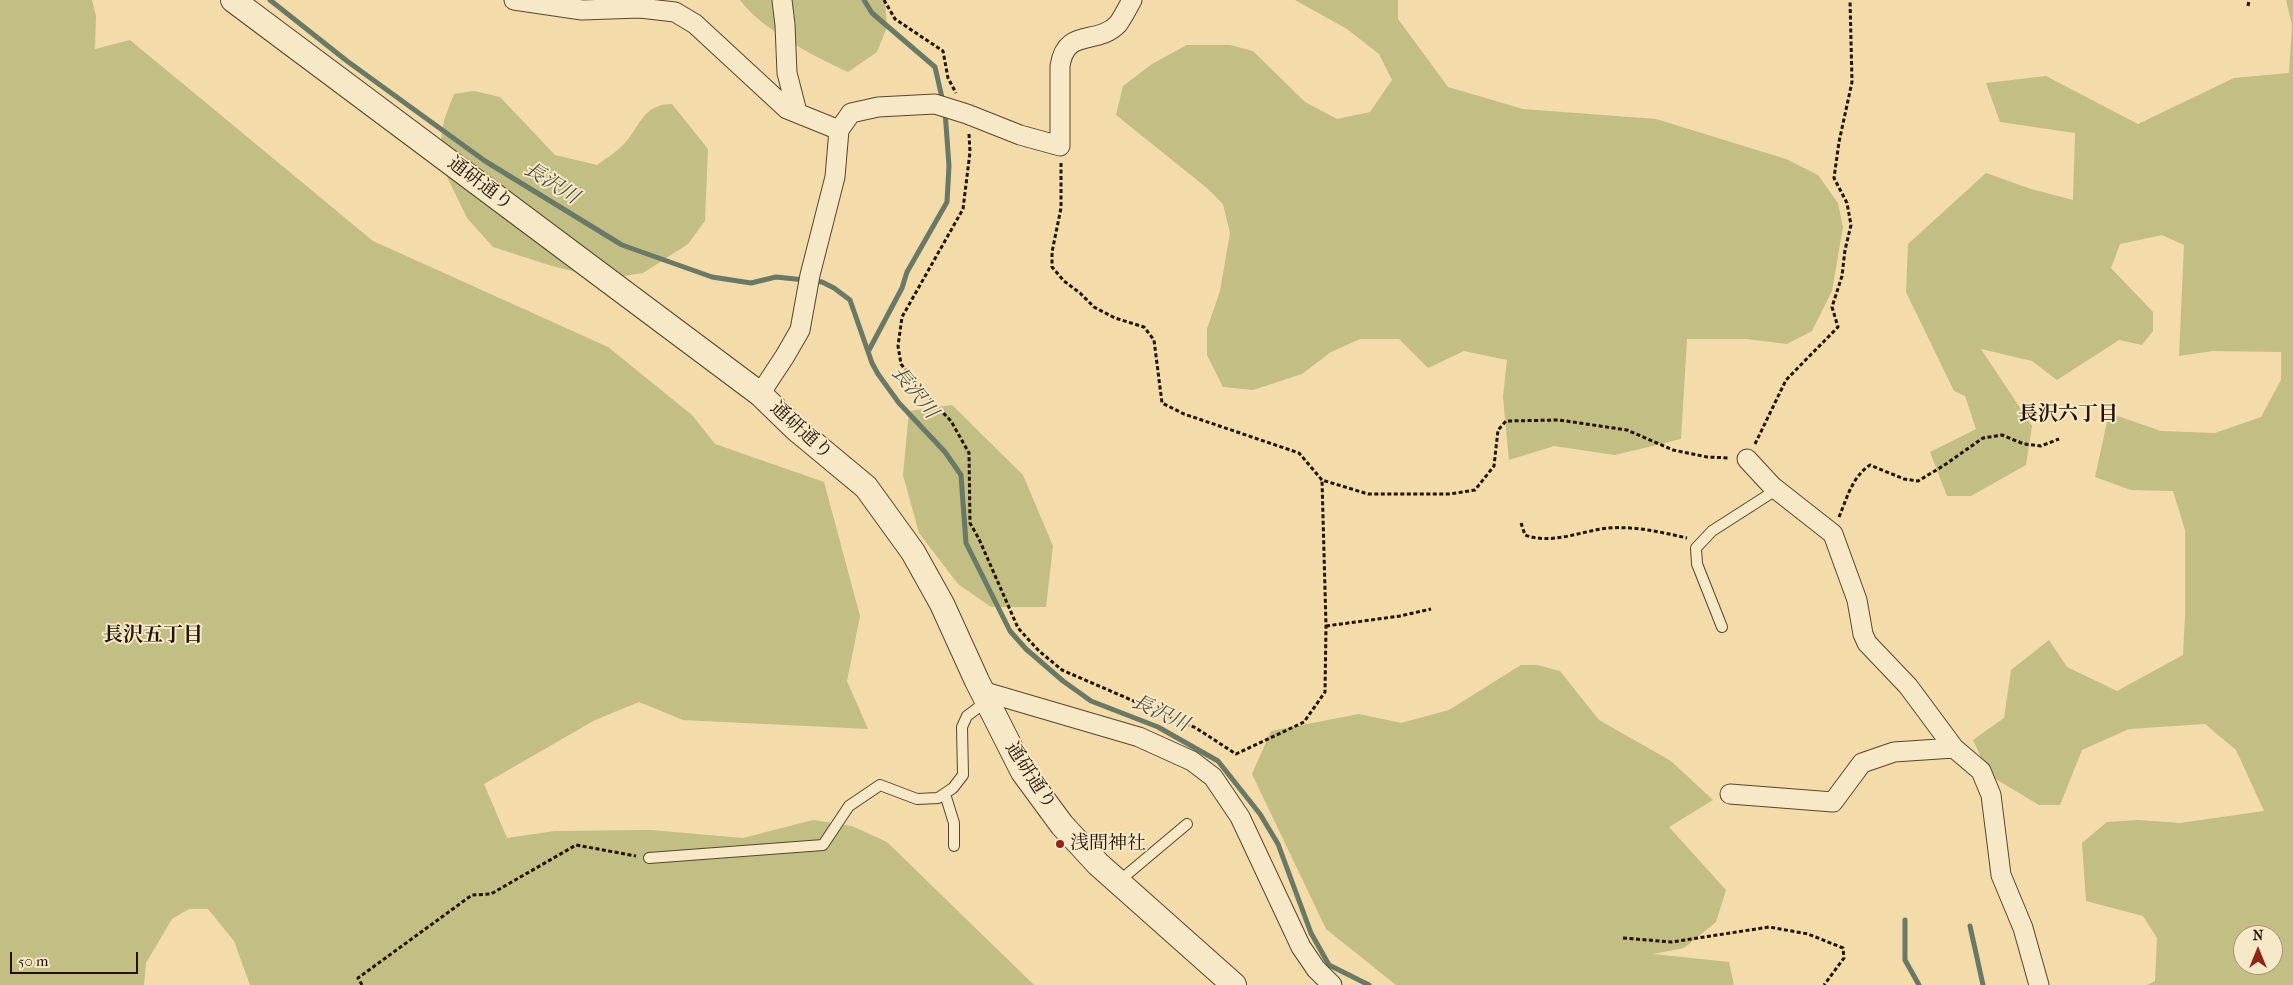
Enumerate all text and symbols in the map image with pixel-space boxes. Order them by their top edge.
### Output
street label: 通研通り [443,152,517,216]
water label: 長沢川 [519,158,583,210]
water label: 長沢川 [886,362,942,424]
street label: 通研通り [765,397,837,465]
district label: 長沢六丁目 [2018,403,2118,427]
district label: 長沢五丁目 [103,624,203,648]
water label: 長沢川 [1128,690,1192,738]
street label: 通研通り [1000,738,1060,814]
place label: 浅間神社 [1070,833,1146,855]
marker: 浅間神社 [1054,838,1066,850]
north arrow [2233,925,2283,975]
text: N [2253,927,2263,944]
scale bar [12,942,140,974]
text: 50 m [18,952,48,970]

